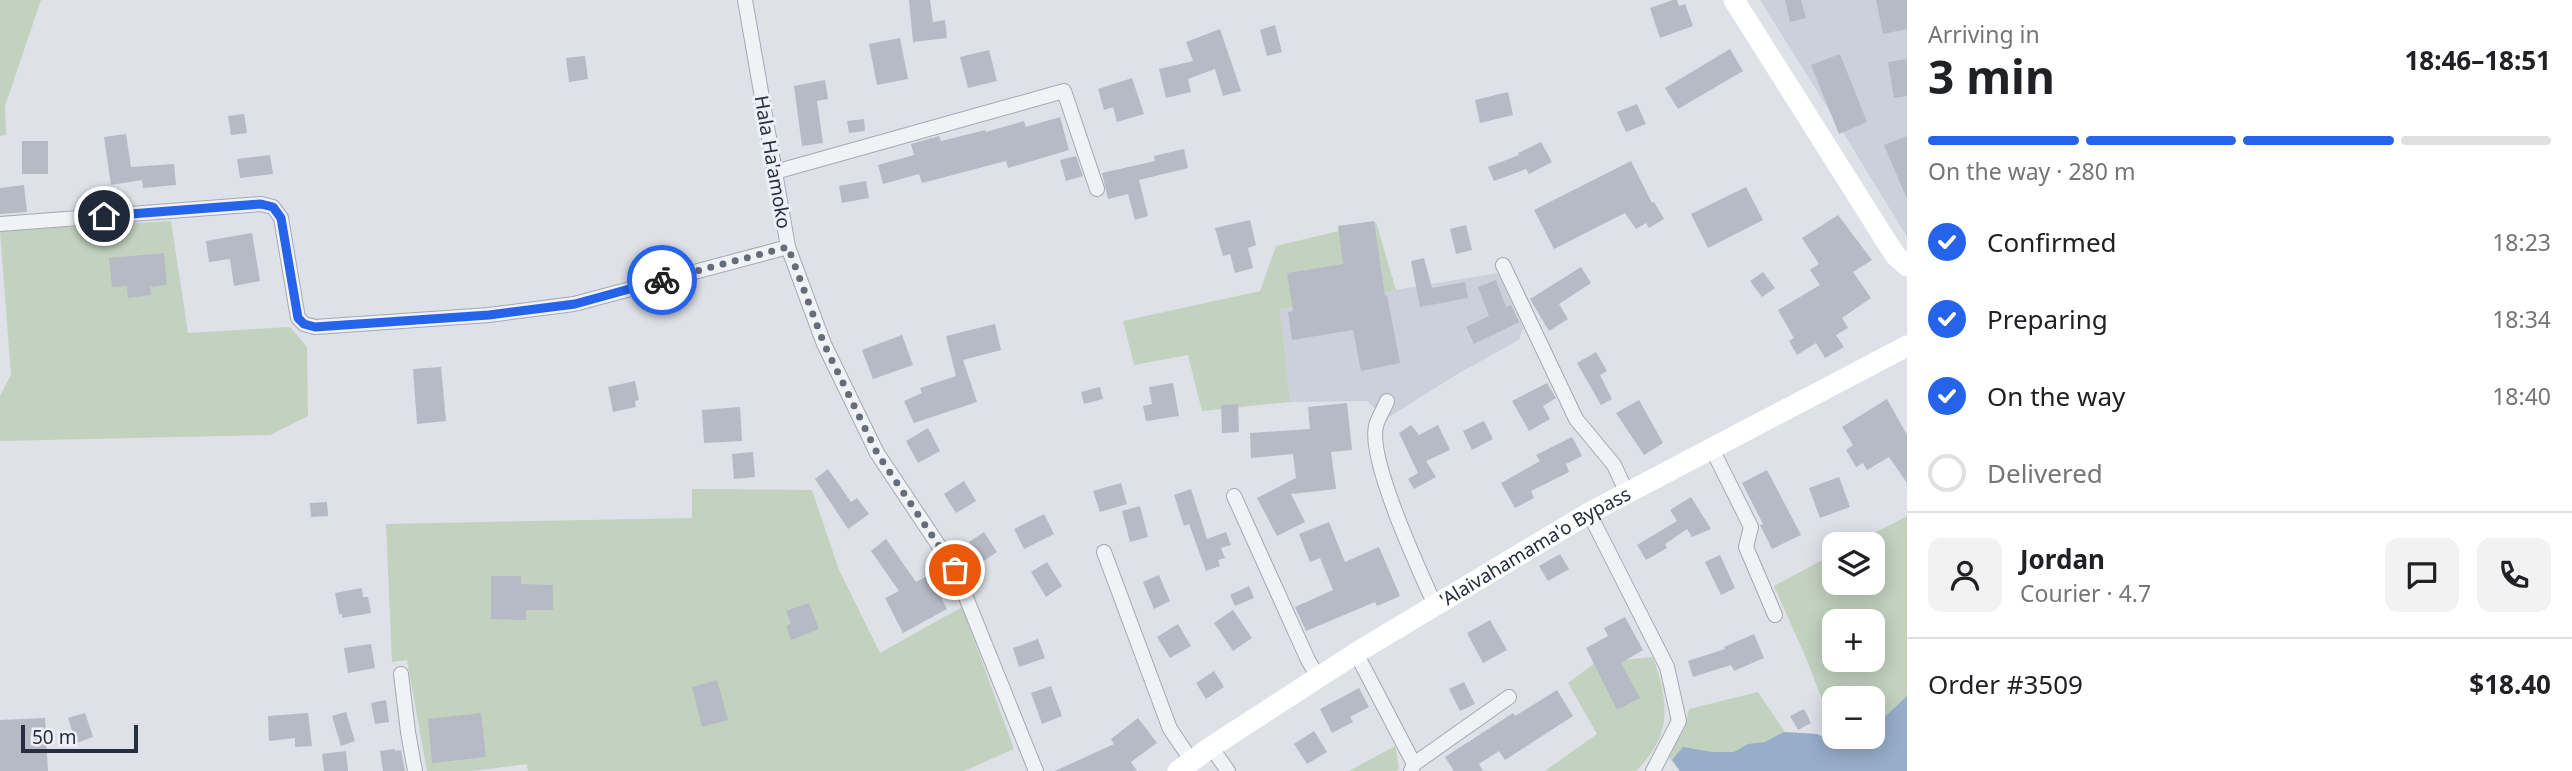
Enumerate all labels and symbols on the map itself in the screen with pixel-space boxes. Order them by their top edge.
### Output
street label: Hala Ha'amoko [748,93,798,231]
pin [74,186,134,246]
courier [627,245,697,315]
street label: 'Alaivahamama'o Bypass [1435,480,1635,613]
pin [925,540,985,600]
scale bar [21,722,138,754]

